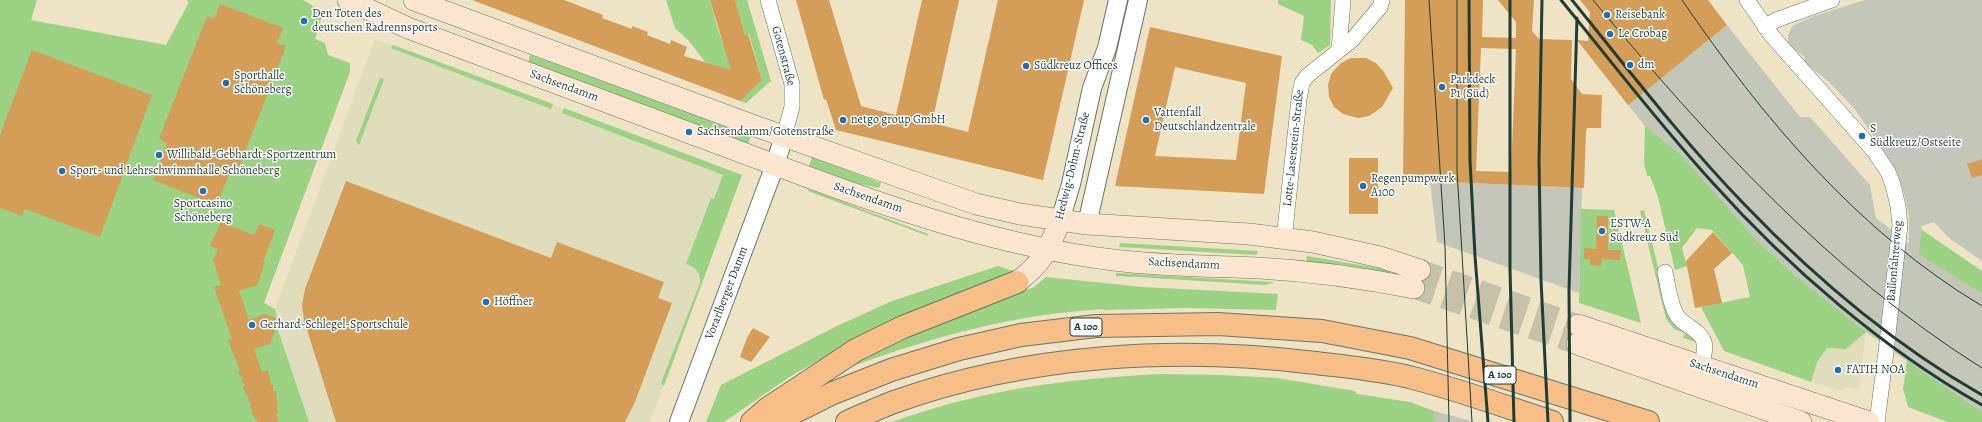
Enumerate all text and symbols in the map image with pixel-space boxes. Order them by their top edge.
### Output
place label: Den Toten des deutschen Radrennsports [312,7,438,35]
place label: Reisebank [1615,8,1665,22]
marker: Reisebank [1602,10,1612,20]
marker: Den Toten des deutschen Radrennsports [299,16,309,26]
street label: Gotenstraße [768,25,798,87]
place label: Le Crobag [1618,27,1667,41]
marker: Le Crobag [1605,29,1615,39]
place label: dm [1638,58,1654,72]
place label: Südkreuz Offices [1034,59,1118,73]
marker: dm [1625,60,1635,70]
marker: Südkreuz Offices [1021,61,1031,71]
street label: Sachsendamm [528,67,600,105]
place label: Sporthalle Schöneberg [234,69,292,97]
place label: Parkdeck P1 (Süd) [1450,73,1495,101]
marker: Sporthalle Schöneberg [221,78,231,88]
marker: Parkdeck P1 (Süd) [1437,82,1447,92]
street label: Lotte-Laserstein-Straße [1281,89,1307,207]
place label: Vattenfall Deutschlandzentrale [1154,106,1256,134]
street label: Hedwig-Dohm-Straße [1053,110,1093,222]
place label: netgo group GmbH [851,113,946,127]
marker: netgo group GmbH [838,115,848,125]
marker: Vattenfall Deutschlandzentrale [1141,115,1151,125]
place label: S Südkreuz/Ostseite [1870,122,1961,150]
place label: Sachsendamm/Gotenstraße [697,125,834,139]
marker: Sachsendamm/Gotenstraße [684,127,694,137]
marker: S Südkreuz/Ostseite [1857,131,1867,141]
place label: Willibald-Gebhardt-Sportzentrum [167,148,336,162]
marker: Willibald-Gebhardt-Sportzentrum [154,150,164,160]
place label: Sport- und Lehrschwimmhalle Schöneberg [70,164,280,178]
marker: Sport- und Lehrschwimmhalle Schöneberg [57,166,67,176]
place label: Regenpumpwerk A100 [1371,172,1454,200]
street label: Sachsendamm [832,179,904,217]
marker: Regenpumpwerk A100 [1358,181,1368,191]
marker: Sportcasino Schöneberg [198,186,208,196]
place label: Sportcasino Schöneberg [174,197,232,225]
place label: ESTW-A Südkreuz Süd [1610,217,1679,245]
street label: Ballonfahrerweg [1884,220,1906,302]
marker: ESTW-A Südkreuz Süd [1597,226,1607,236]
street label: Vorarlberger Damm [703,244,751,342]
street label: Sachsendamm [1148,255,1220,273]
place label: Höffner [494,295,533,309]
marker: Höffner [481,297,491,307]
place label: Gerhard-Schlegel-Sportschule [260,318,408,332]
road number: A 100 [1070,318,1102,336]
marker: Gerhard-Schlegel-Sportschule [247,320,257,330]
street label: Sachsendamm [1688,356,1760,392]
place label: FATIH NOA [1846,363,1905,377]
marker: FATIH NOA [1833,365,1843,375]
road number: A 100 [1484,366,1516,384]

